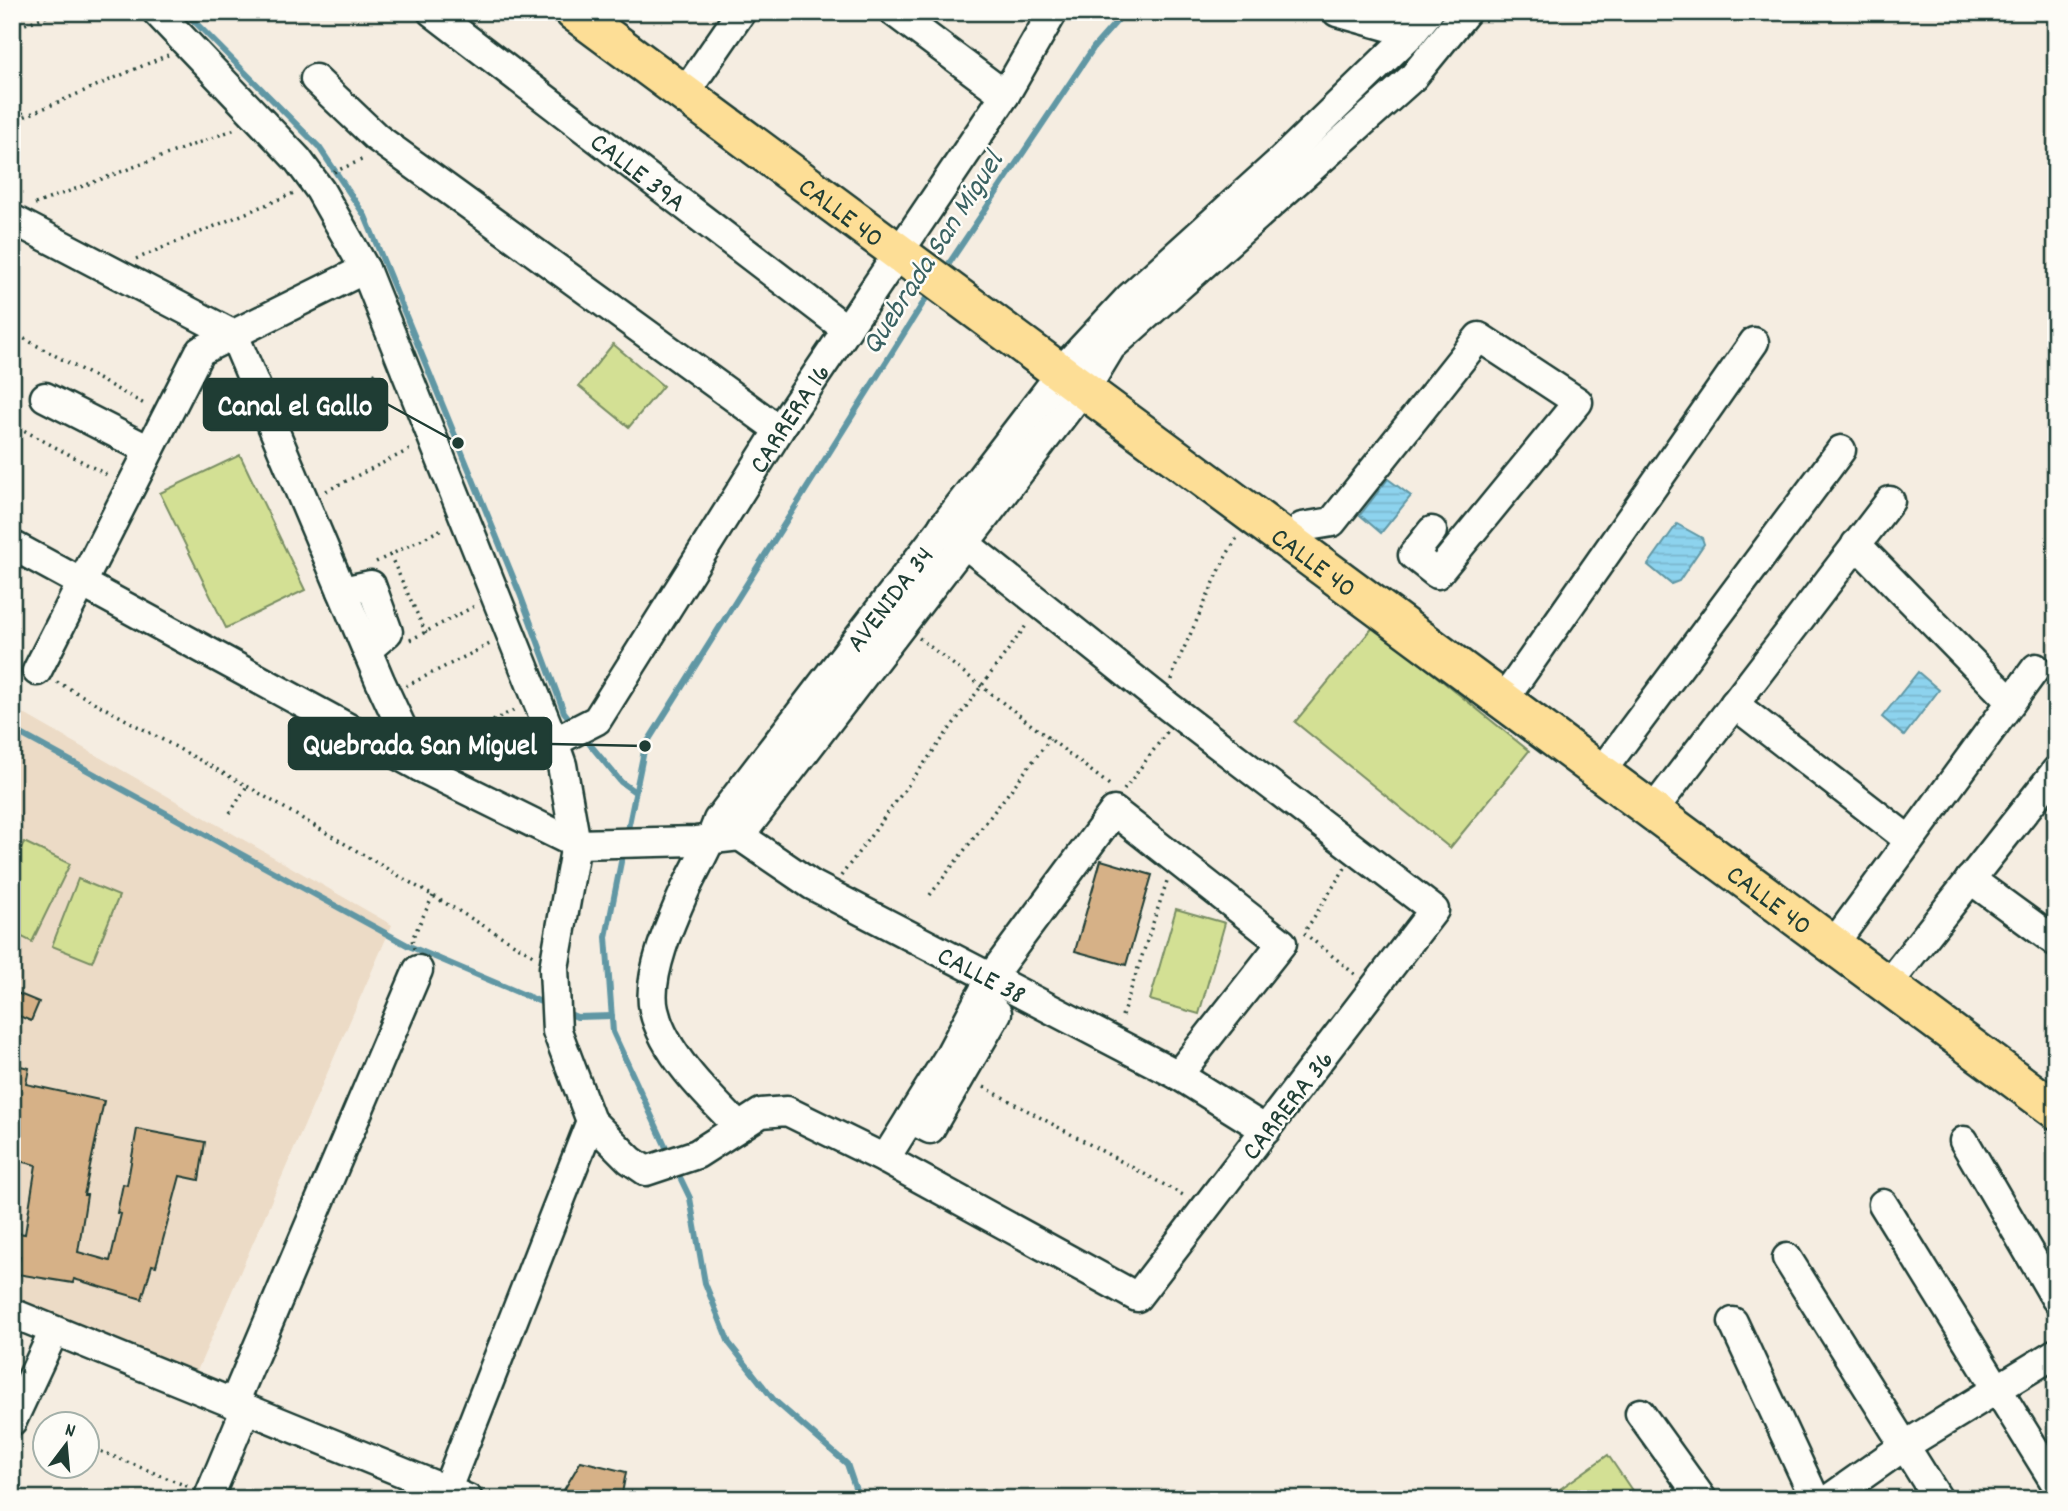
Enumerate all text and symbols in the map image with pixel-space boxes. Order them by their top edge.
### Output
street label: CALLE 39A [580,125,693,224]
water label: Quebrada San Miguel [853,142,1018,364]
street label: CALLE 40 [788,170,891,260]
street label: CARRERA 16 [741,357,843,483]
callout: Canal el Gallo [204,379,387,430]
text: Canal el Gallo [218,388,372,431]
street label: CALLE 40 [1261,520,1363,610]
street label: AVENIDA 34 [839,540,946,663]
callout: Quebrada San Miguel [289,718,551,769]
text: Quebrada San Miguel [303,727,538,770]
street label: CALLE 40 [1716,857,1819,948]
street label: CALLE 38 [929,938,1032,1018]
street label: CARRERA 36 [1234,1043,1346,1171]
north arrow [32,1410,102,1480]
text: N [61,1418,78,1446]

